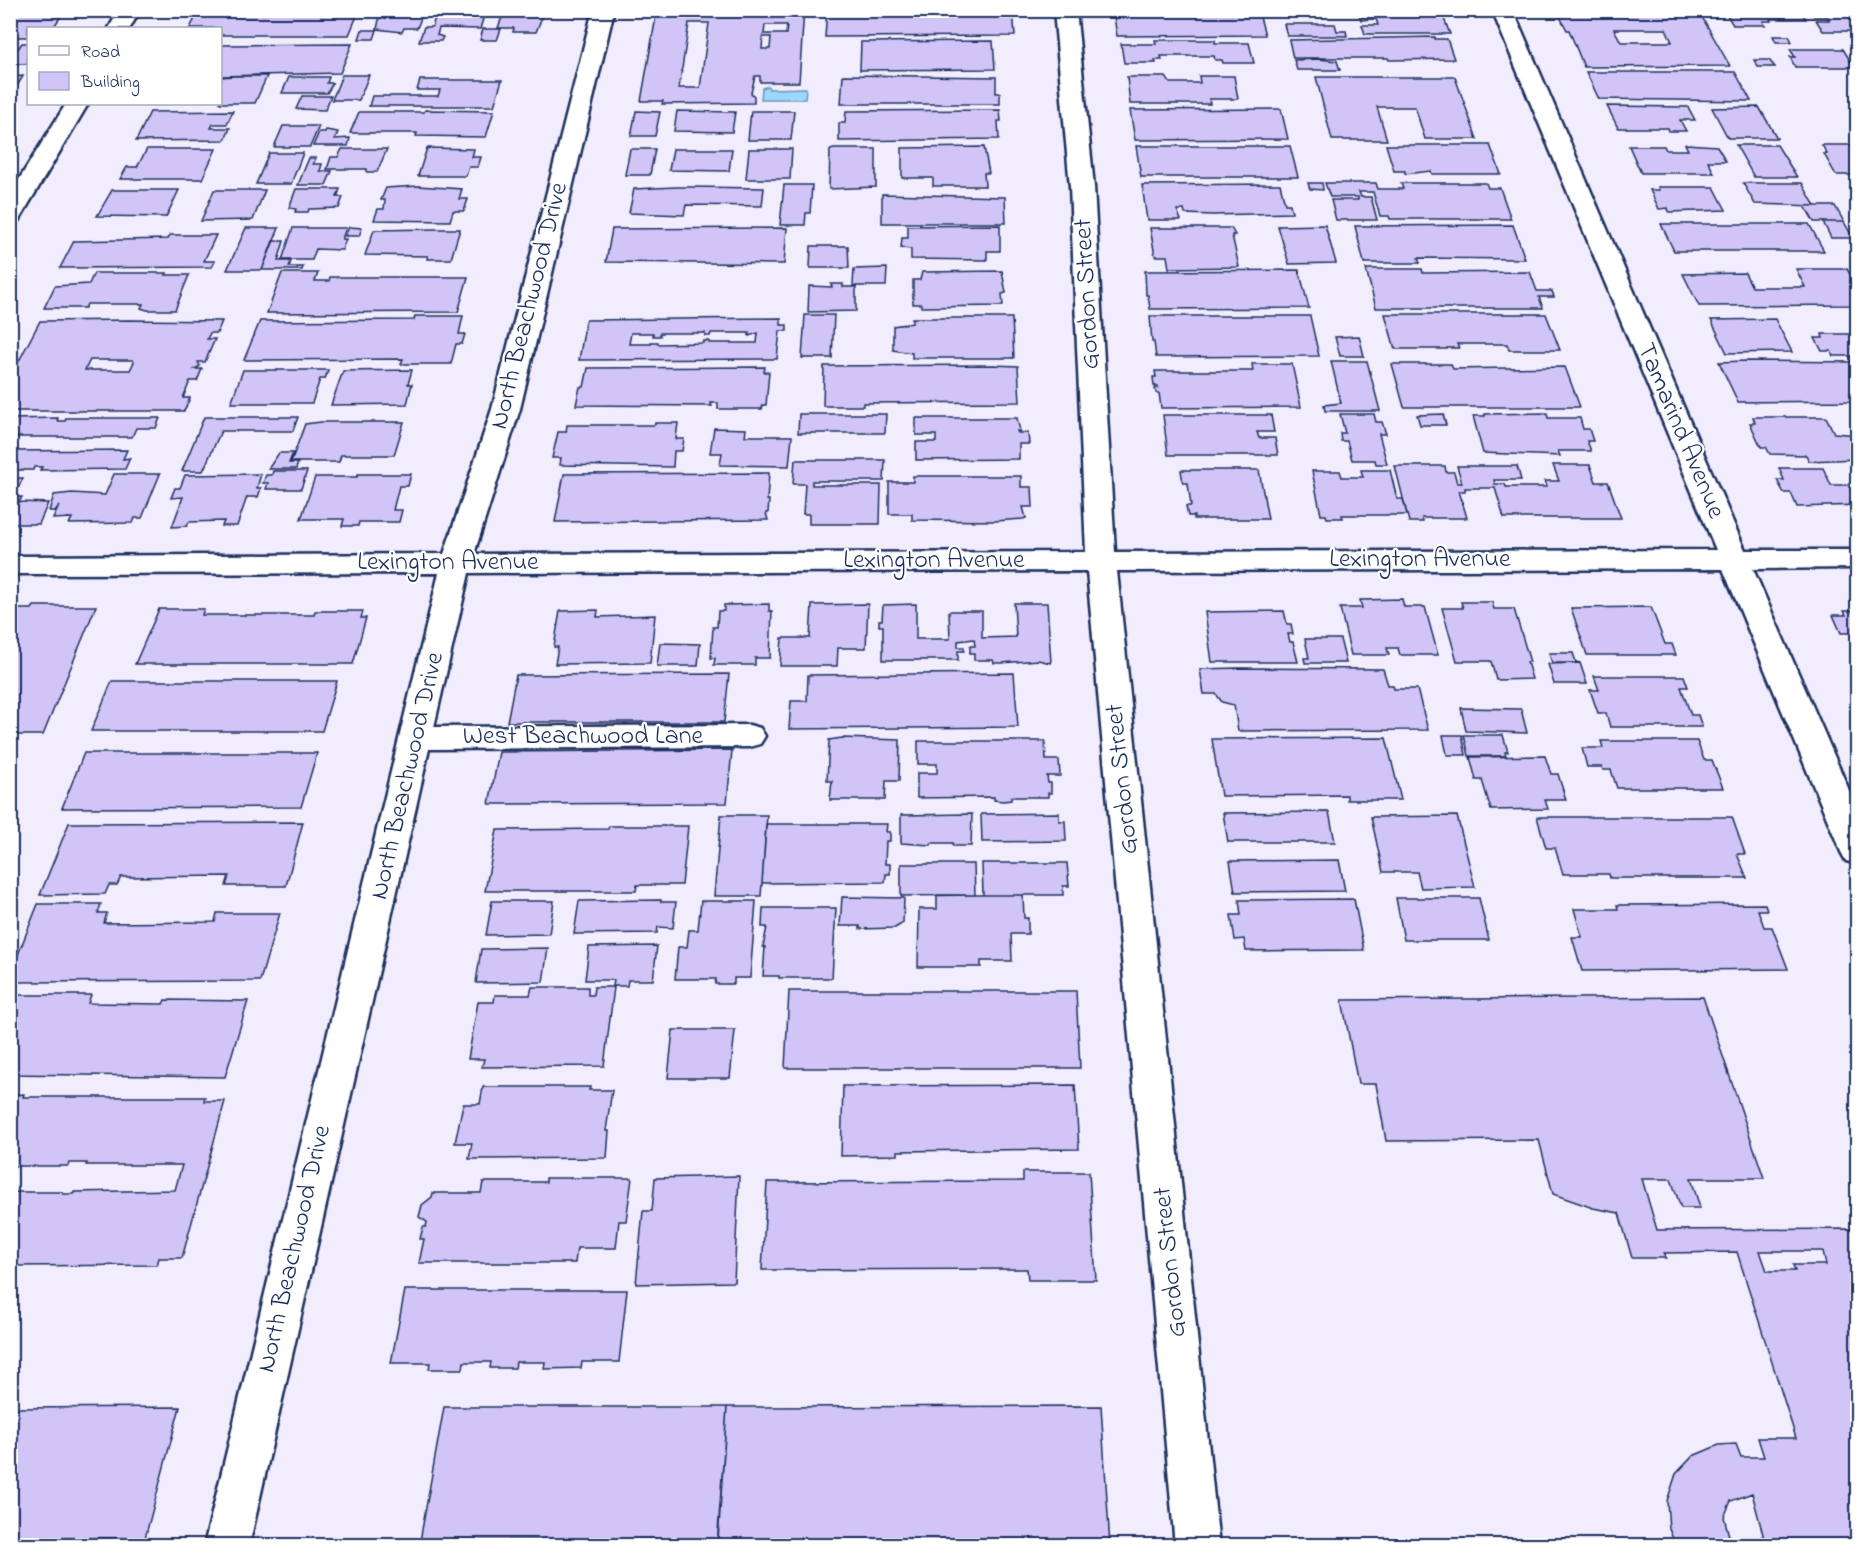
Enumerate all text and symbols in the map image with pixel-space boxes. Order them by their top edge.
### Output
legend [27,27,222,105]
text: Road [81,40,120,66]
text: Building [80,70,140,97]
street label: North Beachwood Drive [481,178,579,433]
street label: Gordon Street [1065,217,1111,370]
street label: Tamarind Avenue [1626,337,1734,525]
street label: Lexington Avenue [1329,541,1511,579]
street label: Lexington Avenue [843,542,1025,580]
street label: Lexington Avenue [357,544,539,582]
street label: North Beachwood Drive [361,648,455,904]
street label: Gordon Street [1096,702,1150,856]
street label: West Beachwood Lane [463,718,704,756]
street label: North Beachwood Drive [248,1121,342,1377]
street label: Gordon Street [1144,1185,1198,1339]

